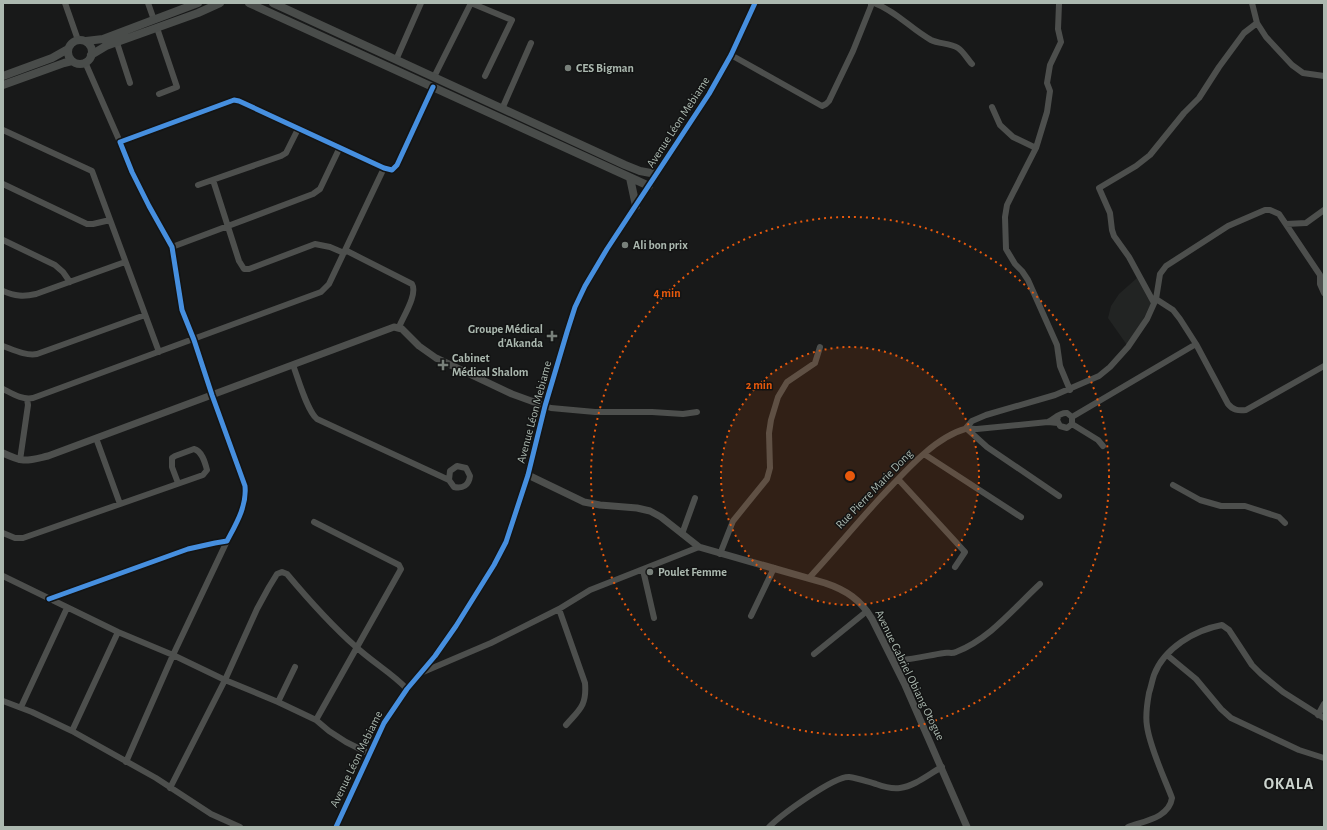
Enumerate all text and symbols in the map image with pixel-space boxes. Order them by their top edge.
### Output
place label: CES Bigman [576,62,634,74]
marker: CES Bigman [563,63,573,73]
street label: Avenue Léon Mebiame [644,74,712,170]
place label: Ali bon prix [633,239,688,251]
marker: Ali bon prix [620,240,630,250]
text: 4 min [653,287,681,299]
place label: Groupe Médical d'Akanda [468,323,543,349]
marker: Groupe Médical d'Akanda [546,330,558,342]
place label: Cabinet Médical Shalom [452,352,529,378]
marker: Cabinet Médical Shalom [437,359,449,371]
street label: Avenue Léon Mebiame [515,359,553,465]
text: 2 min [746,379,772,391]
street label: Rue Pierre Marie Dong [833,447,915,531]
centre of rings [843,469,857,483]
place label: Poulet Femme [658,566,727,578]
marker: Poulet Femme [645,567,655,577]
street label: Avenue Gabriel Obiang Otogue [873,608,947,742]
street label: Avenue Léon Mebiame [327,709,385,809]
district label: OKALA [1264,776,1314,792]

